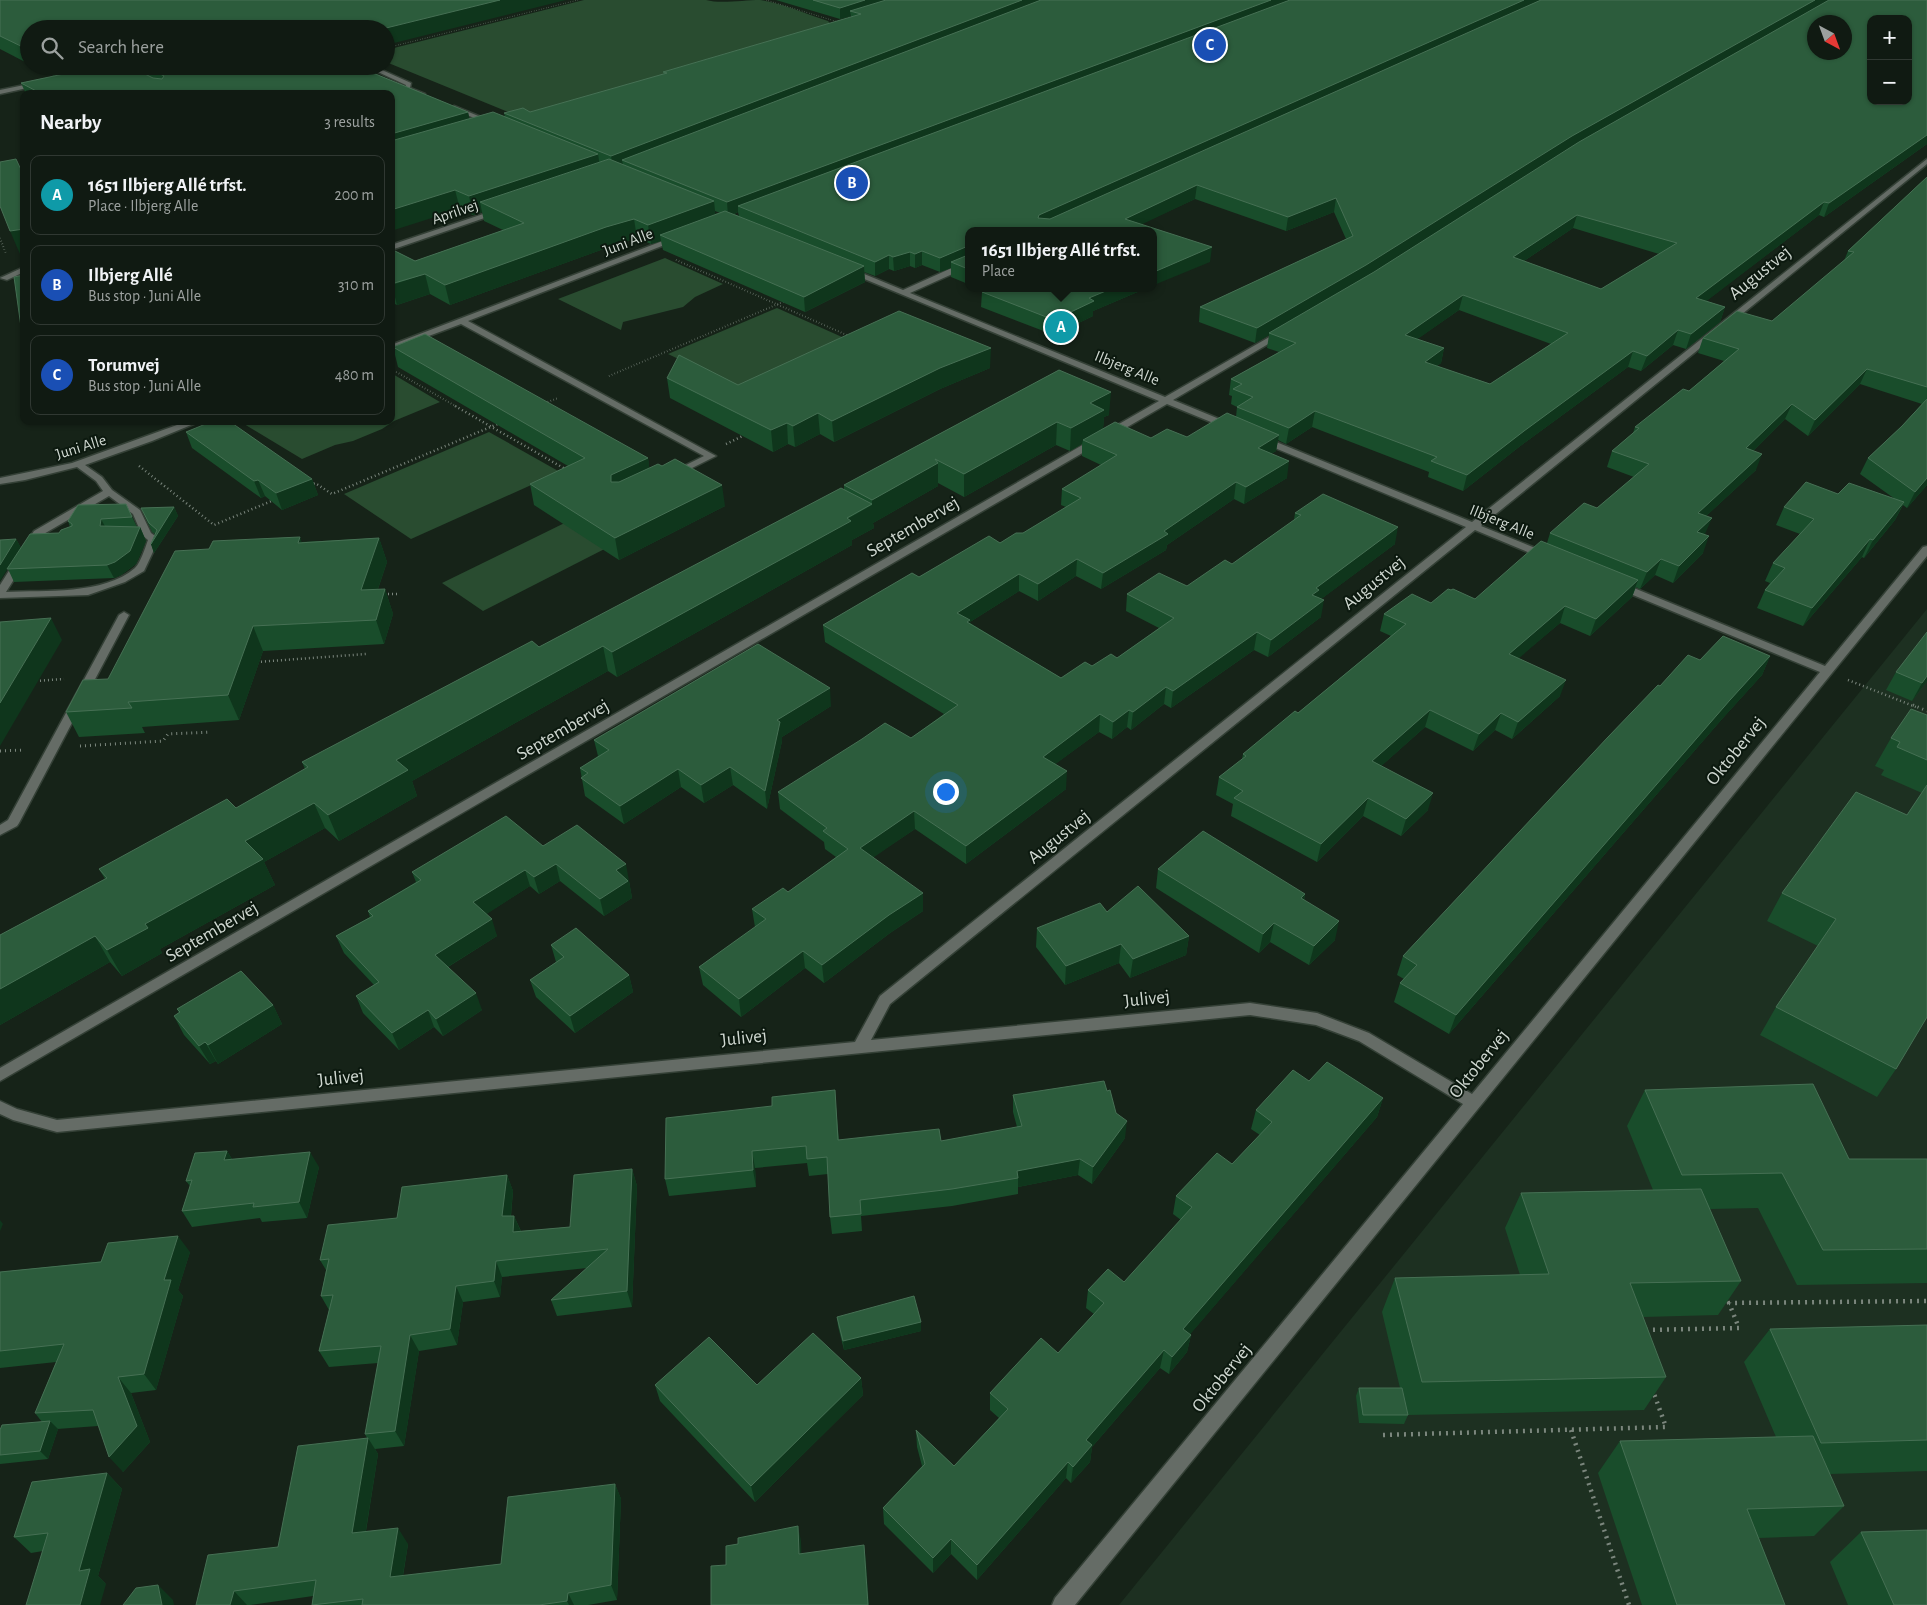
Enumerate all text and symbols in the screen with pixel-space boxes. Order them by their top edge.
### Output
north arrow [1807,15,1852,60]
map controls [1867,15,1912,105]
button: + [1867,15,1912,60]
search box [20,20,395,75]
pin: C [1194,26,1226,64]
icon: search [38,34,66,62]
text: Search here [78,38,164,57]
button: − [1867,60,1912,105]
text: Nearby [40,112,101,133]
text: 3 results [324,114,375,130]
pin: B [836,164,868,202]
text: 1651 Ilbjerg Allé trfst. [88,176,247,195]
text: A [52,187,62,203]
text: 200 m [334,187,374,203]
street label: Aprilvej [430,197,481,228]
text: Place · Ilbjerg Alle [88,198,198,214]
street label: Juni Alle [601,225,655,259]
popup [965,227,1157,292]
text: 1651 Ilbjerg Allé trfst. [982,241,1140,260]
street label: Augustvej [1725,242,1795,304]
text: Place [982,263,1015,279]
text: Ilbjerg Allé [88,266,173,285]
text: B [52,277,62,293]
text: 310 m [338,277,374,293]
text: Bus stop · Juni Alle [88,288,201,304]
pin: A [1045,308,1077,346]
street label: Ilbjerg Alle [1092,348,1162,389]
text: Torumvej [88,356,160,375]
text: C [53,367,61,383]
text: 480 m [335,367,374,383]
text: Bus stop · Juni Alle [88,378,201,394]
street label: Juni Alle [54,432,108,462]
street label: Septembervej [864,493,962,561]
street label: Ilbjerg Alle [1467,502,1537,543]
street label: Augustvej [1339,552,1409,614]
street label: Septembervej [514,696,612,764]
street label: Oktobervej [1703,713,1769,789]
your location [933,779,959,805]
street label: Augustvej [1024,806,1094,868]
street label: Septembervej [163,898,261,966]
street label: Julivej [1123,987,1171,1011]
street label: Julivej [720,1026,768,1050]
street label: Oktobervej [1446,1026,1512,1102]
street label: Julivej [317,1066,365,1090]
street label: Oktobervej [1189,1340,1255,1416]

